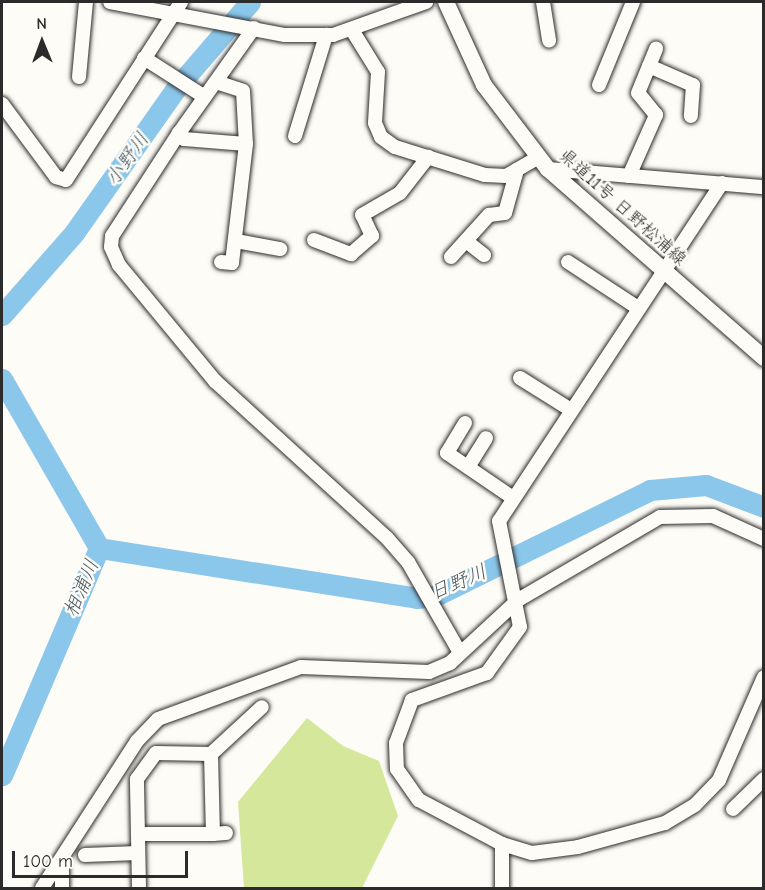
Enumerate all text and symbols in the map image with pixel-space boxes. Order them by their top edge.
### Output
north arrow [12,12,72,72]
text: N [36,15,47,33]
water label: 小野川 [100,128,154,190]
street label: 県道11号 日野松浦線 [554,145,690,271]
water label: 相浦川 [58,556,104,620]
water label: 日野川 [426,559,490,605]
scale bar [15,839,190,877]
text: 100 m [23,851,73,872]

